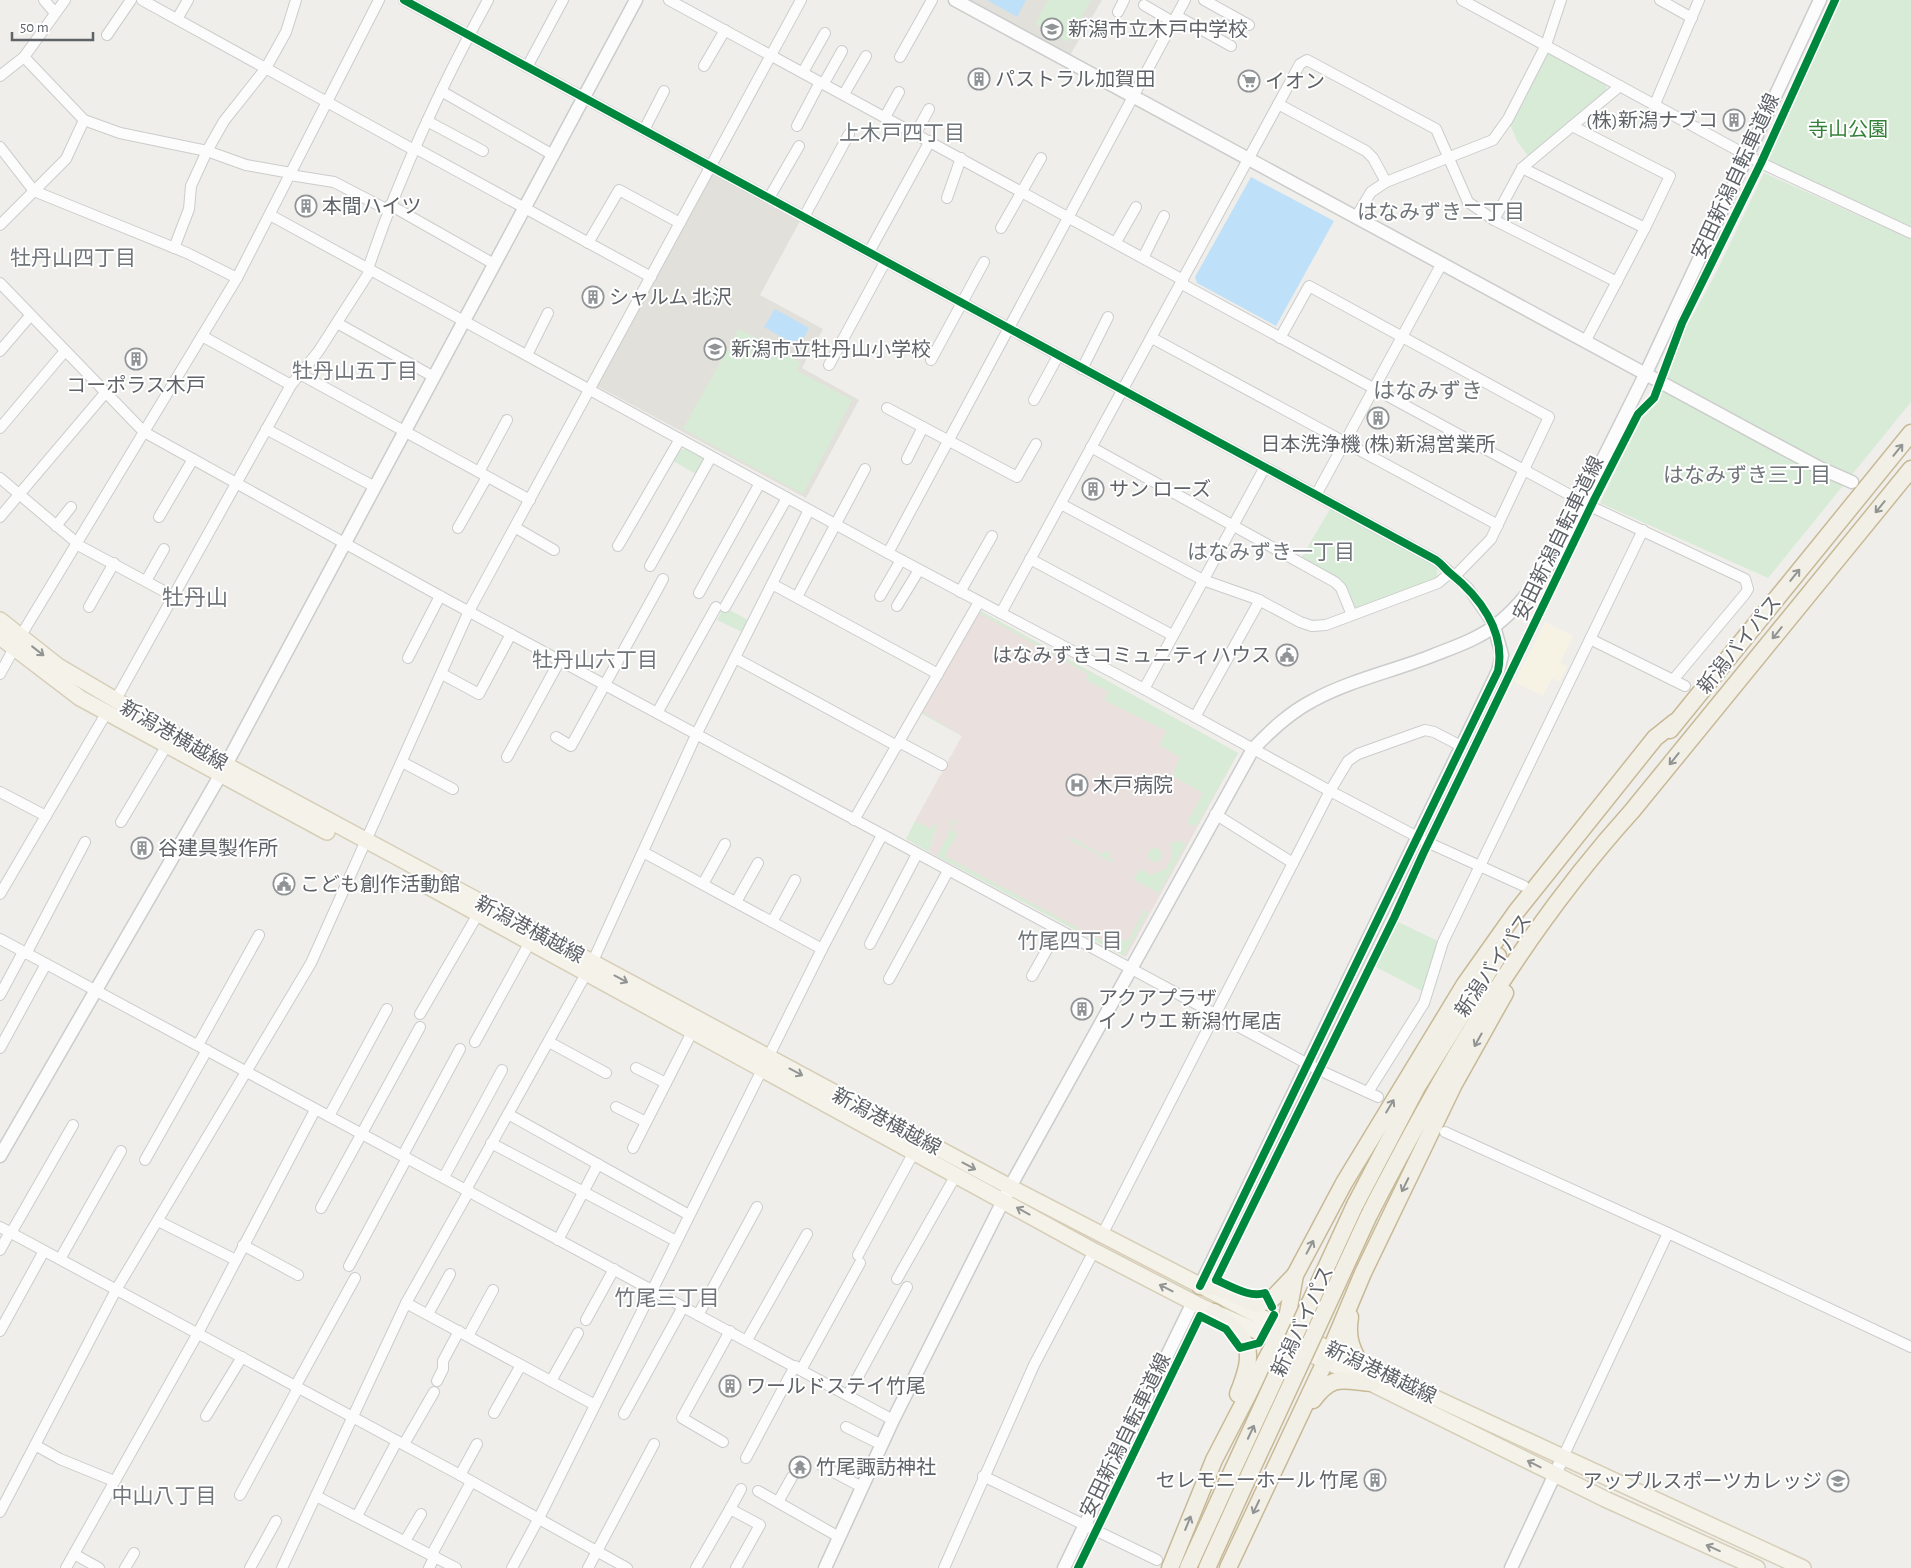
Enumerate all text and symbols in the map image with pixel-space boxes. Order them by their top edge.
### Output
scale bar [12,10,94,42]
school or university icon: 新潟市立木戸中学校 [1040,17,1064,41]
place label: 新潟市立木戸中学校 [1068,19,1248,40]
text: 50 m [20,20,49,35]
building icon: パストラル加賀田 [967,67,991,91]
place label: パストラル加賀田 [995,69,1155,90]
supermarket icon: イオン [1237,69,1261,93]
place label: イオン [1265,72,1325,92]
street label: 安田新潟自転車道線 [1687,90,1783,262]
building icon: (株)新潟ナブコ [1722,108,1746,132]
place label: (株)新潟ナブコ [1586,109,1718,131]
park label: 寺山公園 [1808,119,1888,140]
district label: 上木戸四丁目 [839,122,965,144]
building icon: 本間ハイツ [294,194,318,218]
place label: 本間ハイツ [322,196,422,217]
district label: はなみずき二丁目 [1357,201,1525,223]
district label: 牡丹山四丁目 [10,247,136,269]
building icon: シャルム 北沢 [581,285,605,309]
place label: シャルム 北沢 [609,287,732,308]
school or university icon: 新潟市立牡丹山小学校 [703,337,727,361]
place label: 新潟市立牡丹山小学校 [731,339,931,360]
building icon: コーポラス木戸 [124,347,148,371]
district label: 牡丹山五丁目 [292,360,418,382]
place label: コーポラス木戸 [66,375,206,396]
district label: はなみずき [1373,380,1483,402]
building icon: 日本洗浄機 (株)新潟営業所 [1366,406,1390,430]
place label: 日本洗浄機 (株)新潟営業所 [1260,434,1496,455]
one-way arrow [1892,443,1903,456]
street label: 安田新潟自転車道線 [1509,452,1607,624]
district label: はなみずき三丁目 [1663,464,1831,486]
building icon: サン ローズ [1081,477,1105,501]
place label: サン ローズ [1109,479,1211,500]
one-way arrow [1875,500,1886,513]
district label: はなみずき一丁目 [1187,541,1355,563]
one-way arrow [1789,569,1800,582]
district label: 牡丹山 [162,586,228,609]
street label: 新潟バイパス [1694,591,1785,697]
one-way arrow [1772,626,1783,639]
public building icon: はなみずきコミュニティハウス [1275,643,1299,667]
one-way arrow [31,645,44,656]
place label: はなみずきコミュニティハウス [992,645,1271,666]
district label: 牡丹山六丁目 [532,649,658,671]
street label: 新潟港横越線 [117,695,231,775]
one-way arrow [1669,752,1680,765]
hospital icon: 木戸病院 [1065,773,1089,797]
place label: 木戸病院 [1093,774,1173,796]
building icon: 谷建具製作所 [130,836,154,860]
place label: 谷建具製作所 [158,838,278,859]
public building icon: こども創作活動館 [272,872,296,896]
place label: こども創作活動館 [300,874,460,895]
street label: 新潟港横越線 [472,891,588,967]
street label: 新潟バイパス [1451,910,1536,1021]
district label: 竹尾四丁目 [1018,930,1123,952]
one-way arrow [614,974,629,984]
place label: アクアプラザ イノウエ 新潟竹尾店 [1098,988,1281,1032]
building icon: アクアプラザ イノウエ 新潟竹尾店 [1070,997,1094,1021]
one-way arrow [1473,1033,1483,1047]
one-way arrow [788,1067,802,1077]
street label: 新潟港横越線 [829,1083,945,1159]
one-way arrow [1385,1100,1395,1114]
one-way arrow [962,1161,976,1171]
one-way arrow [1400,1177,1409,1192]
one-way arrow [1017,1206,1031,1216]
one-way arrow [1305,1240,1315,1255]
street label: 新潟バイパス [1268,1263,1337,1380]
one-way arrow [1160,1283,1174,1293]
district label: 竹尾三丁目 [615,1287,720,1309]
street label: 新潟港横越線 [1322,1337,1440,1407]
street label: 安田新潟自転車道線 [1076,1349,1174,1521]
building icon: ワールドステイ竹尾 [718,1374,742,1398]
place label: ワールドステイ竹尾 [746,1376,926,1397]
one-way arrow [1246,1425,1256,1440]
temple icon: 竹尾諏訪神社 [788,1455,812,1479]
place label: 竹尾諏訪神社 [816,1457,936,1478]
one-way arrow [1527,1459,1542,1468]
building icon: セレモニーホール 竹尾 [1363,1468,1387,1492]
school or university icon: アップルスポーツカレッジ [1826,1469,1850,1493]
place label: セレモニーホール 竹尾 [1156,1470,1359,1491]
place label: アップルスポーツカレッジ [1582,1471,1822,1492]
district label: 中山八丁目 [112,1485,217,1507]
one-way arrow [1251,1499,1261,1514]
one-way arrow [1184,1516,1194,1531]
one-way arrow [1706,1542,1721,1552]

